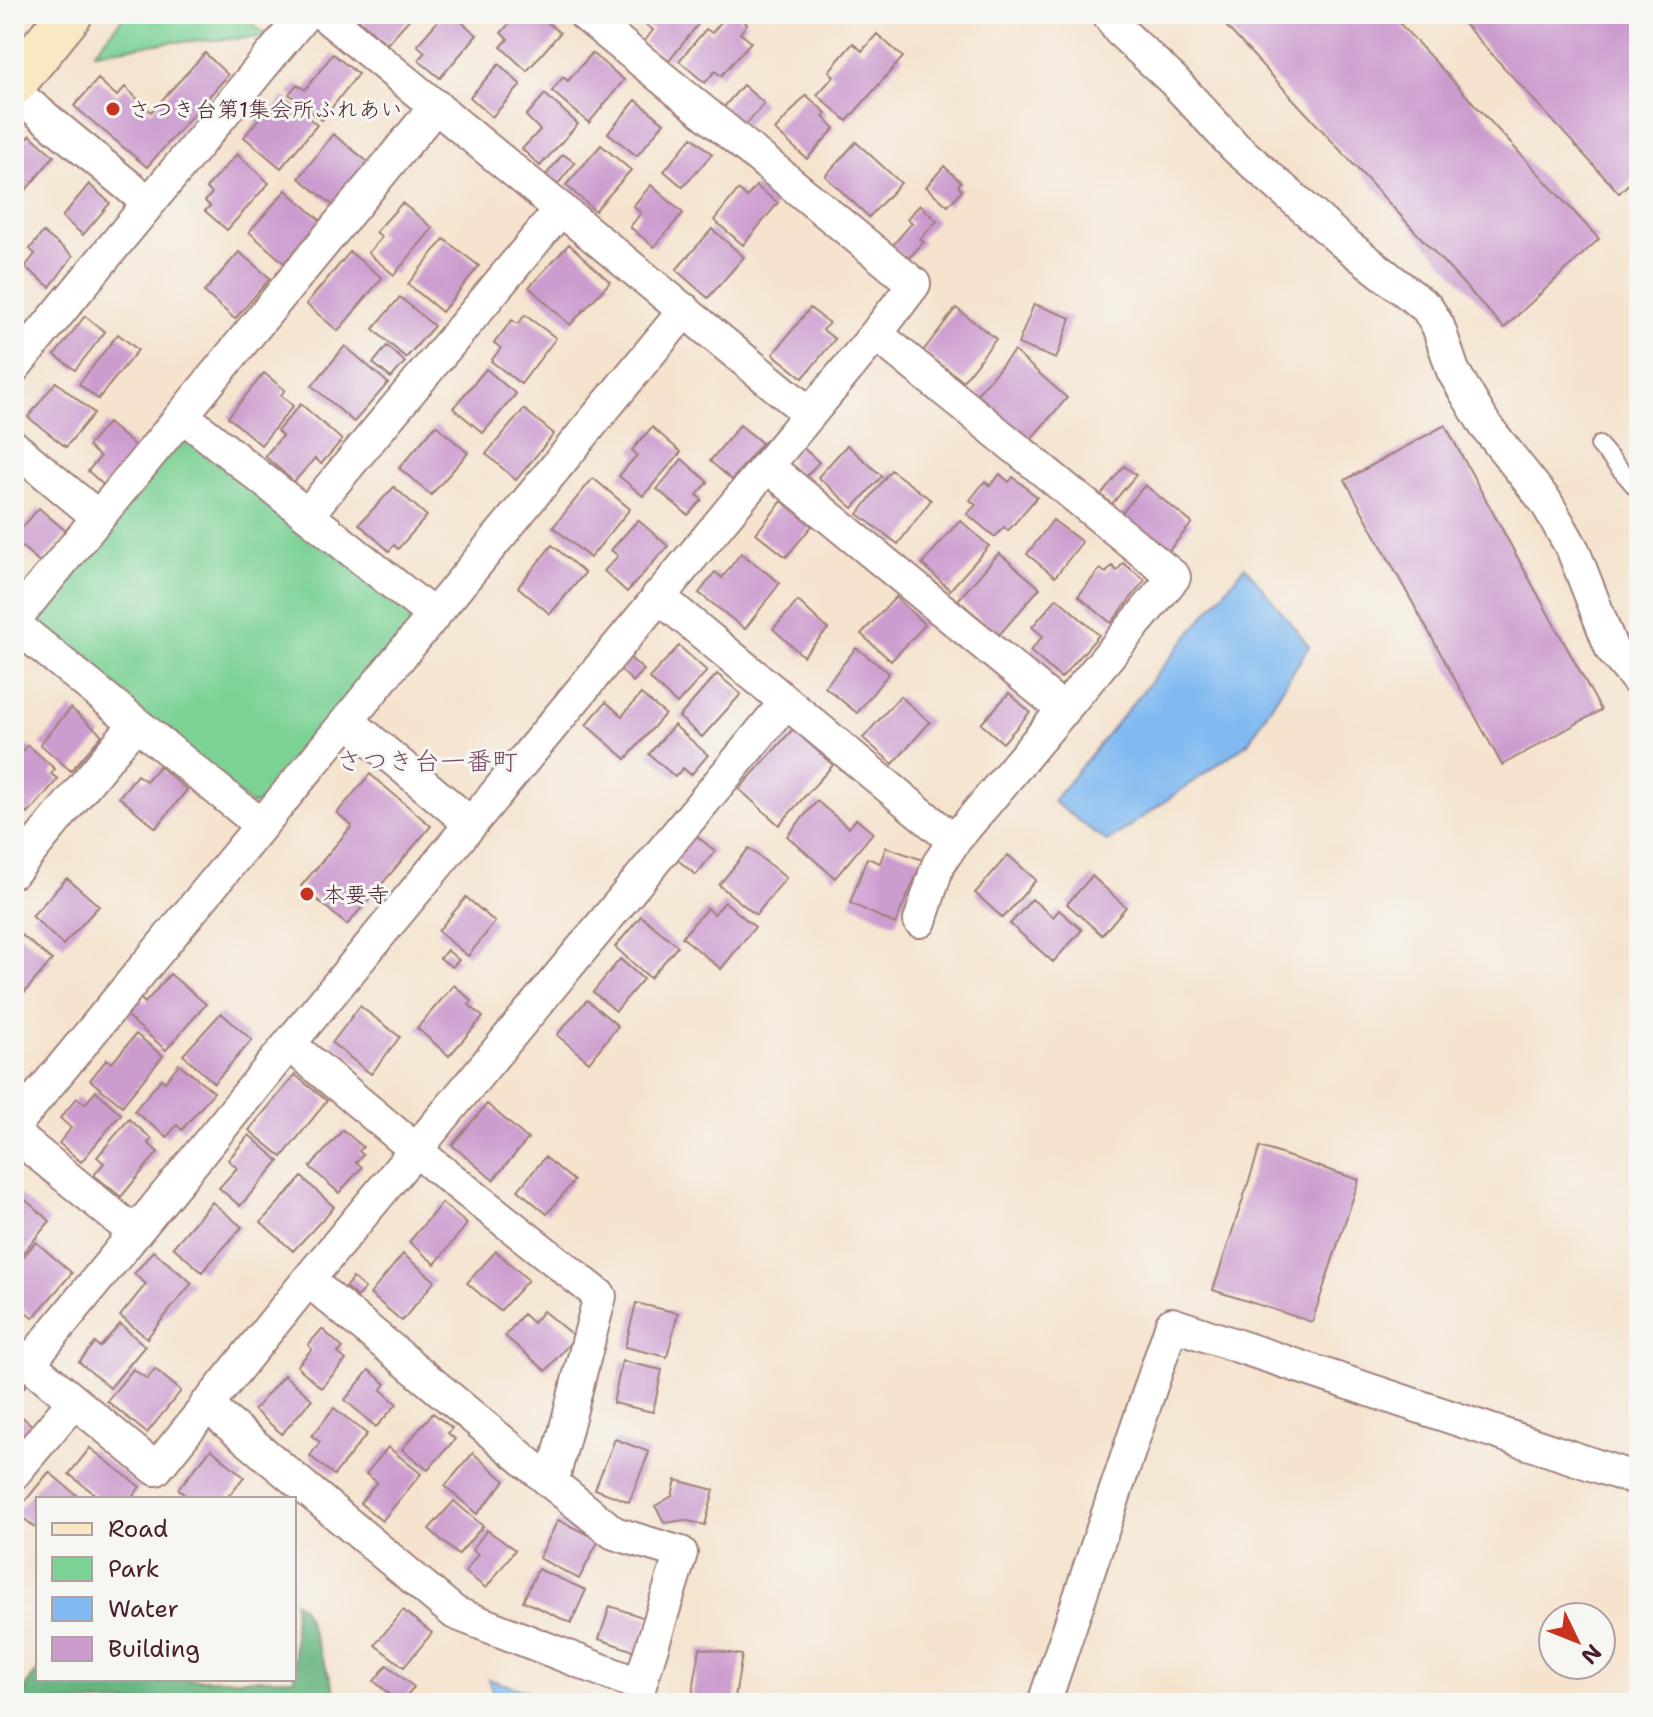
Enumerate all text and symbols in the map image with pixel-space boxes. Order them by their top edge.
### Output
place label: さつき台第1集会所ふれあい [129,95,402,124]
marker: さつき台第1集会所ふれあい [104,100,122,118]
district label: さつき台一番町 [336,743,518,778]
place label: 本要寺 [323,880,389,909]
marker: 本要寺 [298,885,316,903]
legend [36,1497,296,1681]
text: Road [108,1513,168,1545]
text: Park [108,1553,160,1585]
text: Water [108,1593,179,1625]
north arrow [1537,1601,1617,1681]
text: Building [108,1633,200,1665]
text: N [1575,1638,1608,1671]

